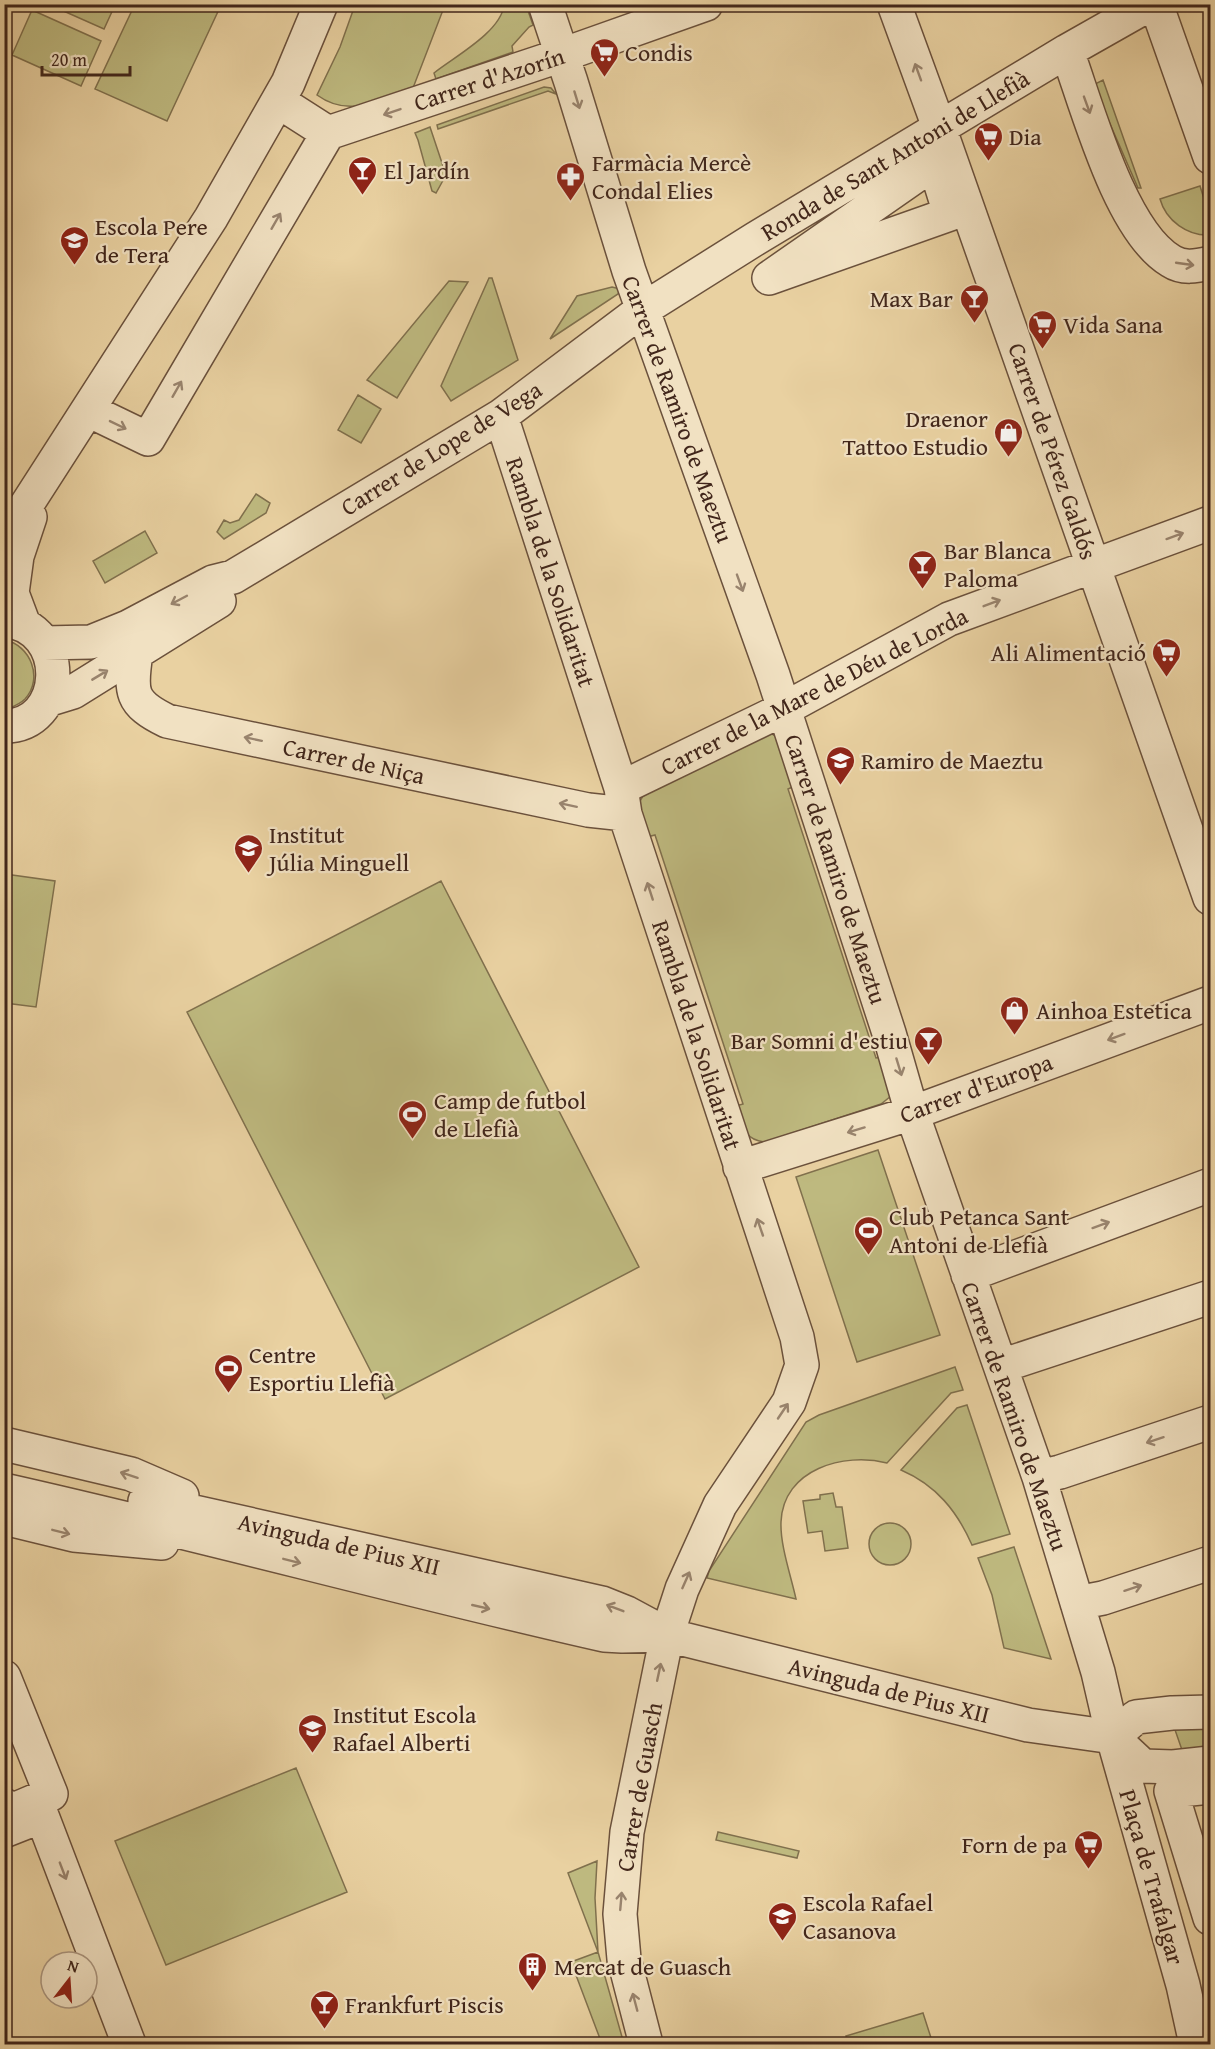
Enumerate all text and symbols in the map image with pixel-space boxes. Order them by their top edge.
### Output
place label: Condis [625,35,693,70]
supermarket icon: Condis [588,36,620,78]
street label: Carrer d'Azorín [409,38,569,120]
scale bar [42,39,130,77]
text: 20 m [51,46,87,73]
street label: Ronda de Sant Antoni de Llefià [754,60,1036,249]
one-way arrow [912,63,923,82]
one-way arrow [572,90,583,109]
one-way arrow [1082,96,1093,114]
one-way arrow [383,107,402,118]
place label: Dia [1009,119,1042,154]
supermarket icon: Dia [972,120,1004,162]
place label: Farmàcia Mercè Condal Elies [592,145,751,208]
place label: El Jardín [384,153,470,188]
bar icon: El Jardín [347,154,379,196]
pharmacy icon: Farmàcia Mercè Condal Elies [555,160,587,202]
place label: Escola Pere de Tera [95,209,208,272]
one-way arrow [270,213,282,230]
school or university icon: Escola Pere de Tera [58,224,90,266]
one-way arrow [1175,259,1194,270]
street label: Carrer de Ramiro de Maeztu [613,271,743,547]
place label: Max Bar [870,281,953,316]
bar icon: Max Bar [958,282,990,324]
place label: Vida Sana [1063,307,1163,342]
supermarket icon: Vida Sana [1026,308,1058,350]
street label: Carrer de Pérez Galdós [999,338,1107,564]
street label: Carrer de Lope de Vega [334,372,549,524]
one-way arrow [171,381,183,398]
place label: Draenor Tattoo Estudio [843,401,988,464]
shop icon: Draenor Tattoo Estudio [993,416,1025,458]
one-way arrow [108,419,126,431]
street label: Rambla de la Solidaritat [497,453,605,692]
one-way arrow [1166,529,1184,540]
place label: Bar Blanca Paloma [944,533,1052,596]
bar icon: Bar Blanca Paloma [907,548,939,590]
one-way arrow [735,573,746,591]
one-way arrow [171,594,188,606]
one-way arrow [982,596,1001,607]
street label: Carrer de la Mare de Déu de Lorda [654,598,974,784]
place label: Ali Alimentació [991,635,1146,670]
supermarket icon: Ali Alimentació [1151,636,1183,678]
one-way arrow [91,669,108,681]
street label: Carrer de Niça [280,729,429,793]
street label: Carrer de Ramiro de Maeztu [776,730,896,1008]
one-way arrow [244,733,263,745]
place label: Ramiro de Maeztu [861,743,1043,778]
school or university icon: Ramiro de Maeztu [824,744,856,786]
one-way arrow [558,799,577,811]
place label: Institut Júlia Minguell [266,817,409,880]
school or university icon: Institut Júlia Minguell [232,832,264,874]
one-way arrow [644,882,655,901]
street label: Rambla de la Solidaritat [643,916,751,1155]
place label: Ainhoa Estetica [1036,993,1192,1028]
shop icon: Ainhoa Estetica [999,994,1031,1036]
place label: Bar Somni d'estiu [731,1023,908,1058]
bar icon: Bar Somni d'estiu [913,1024,945,1066]
one-way arrow [1107,1033,1126,1044]
street label: Carrer d'Europa [895,1044,1058,1132]
one-way arrow [895,1057,906,1076]
place label: Camp de futbol de Llefià [434,1083,586,1146]
sports icon: Camp de futbol de Llefià [397,1098,429,1140]
one-way arrow [847,1125,866,1136]
place label: Club Petanca Sant Antoni de Llefià [889,1199,1070,1262]
sports icon: Club Petanca Sant Antoni de Llefià [852,1214,884,1256]
one-way arrow [753,1218,764,1237]
one-way arrow [1091,1219,1110,1230]
street label: Carrer de Ramiro de Maeztu [953,1277,1077,1555]
place label: Centre Esportiu Llefià [249,1337,395,1400]
sports icon: Centre Esportiu Llefià [212,1352,244,1394]
one-way arrow [777,1404,789,1420]
one-way arrow [1146,1436,1165,1447]
one-way arrow [120,1469,139,1480]
street label: Avinguda de Pius XII [235,1504,443,1584]
one-way arrow [52,1527,71,1539]
one-way arrow [282,1555,301,1567]
one-way arrow [682,1571,693,1589]
one-way arrow [1123,1582,1142,1593]
one-way arrow [472,1602,491,1614]
one-way arrow [607,1602,625,1613]
street label: Avinguda de Pius XII [785,1648,993,1732]
one-way arrow [654,1663,666,1682]
place label: Institut Escola Rafael Alberti [333,1697,477,1760]
street label: Carrer de Guasch [607,1699,671,1874]
school or university icon: Institut Escola Rafael Alberti [296,1712,328,1754]
street label: Plaça de Trafalgar [1110,1785,1194,1969]
place label: Forn de pa [962,1827,1068,1862]
supermarket icon: Forn de pa [1072,1828,1104,1870]
one-way arrow [58,1861,69,1880]
place label: Escola Rafael Casanova [803,1885,933,1948]
one-way arrow [616,1892,627,1912]
school or university icon: Escola Rafael Casanova [766,1900,798,1942]
place label: Mercat de Guasch [554,1949,732,1984]
north arrow [39,1950,99,2010]
building icon: Mercat de Guasch [517,1950,549,1992]
text: N [65,1953,82,1979]
place label: Frankfurt Piscis [345,1987,504,2022]
bar icon: Frankfurt Piscis [308,1988,340,2030]
one-way arrow [629,1993,641,2012]

